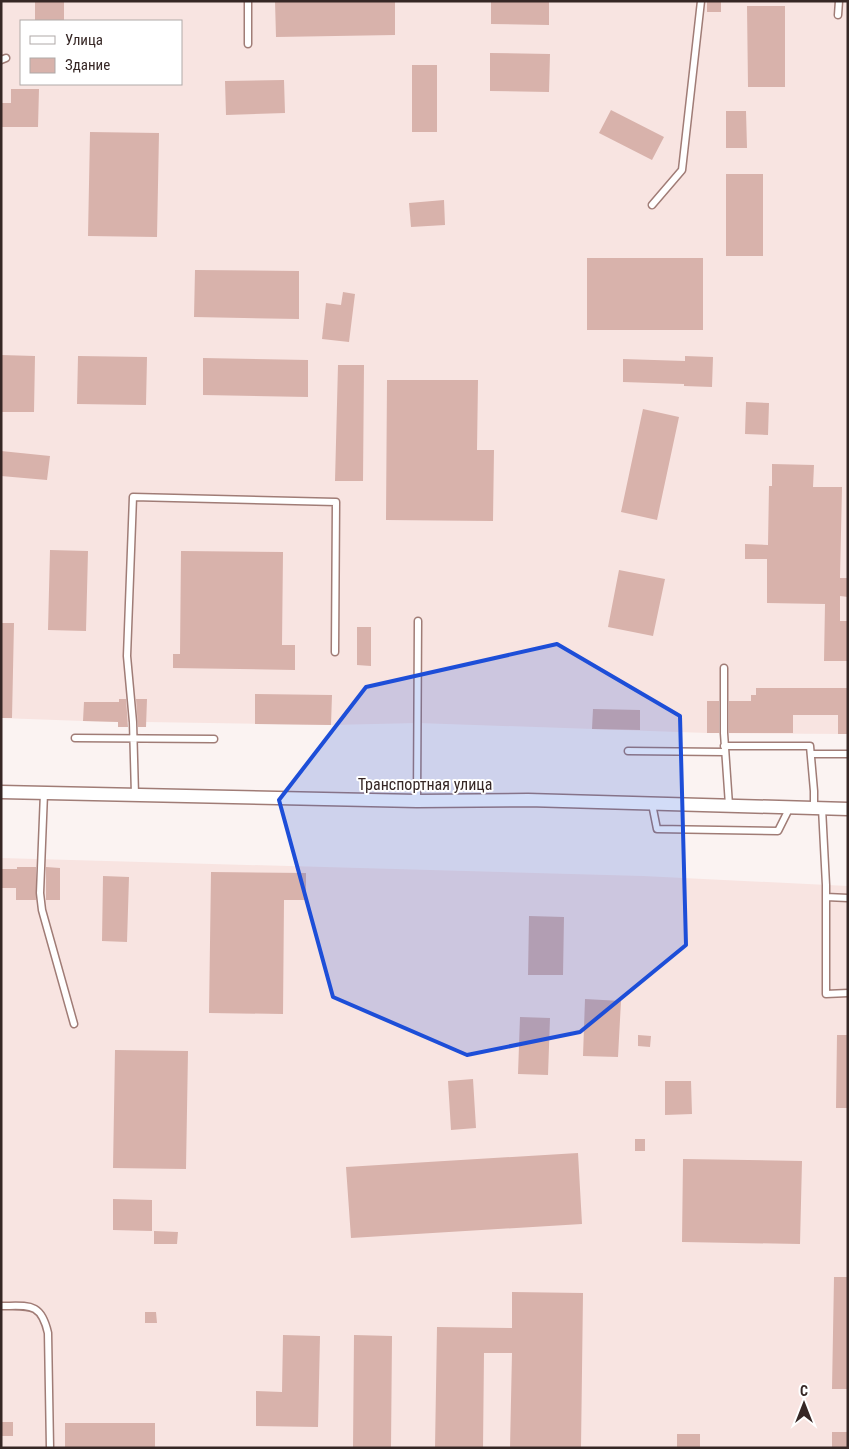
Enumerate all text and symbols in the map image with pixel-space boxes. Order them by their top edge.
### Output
legend [20,20,182,85]
text: Улица [65,31,103,49]
text: Здание [65,56,110,74]
street label: Транспортная улица [358,775,492,794]
north arrow [779,1379,829,1429]
text: С [800,1383,808,1399]

